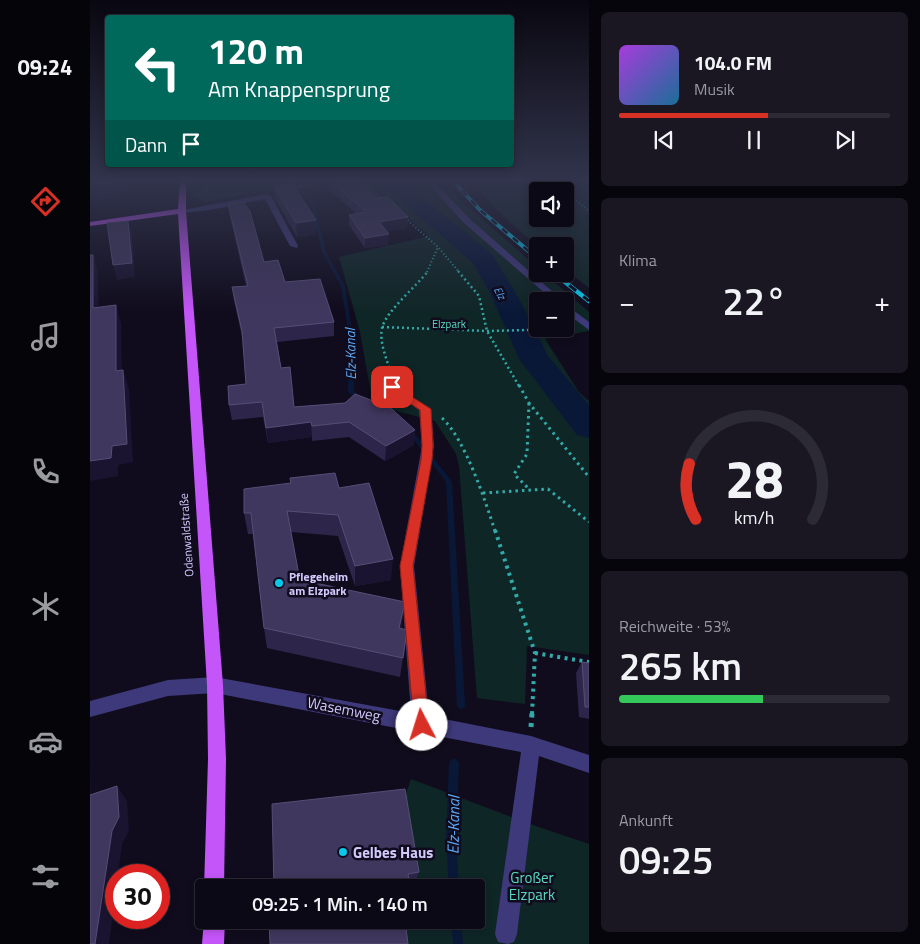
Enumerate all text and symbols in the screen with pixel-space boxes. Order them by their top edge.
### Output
text: 120 m [208,24,304,78]
icon: left [125,35,190,100]
text: 104.0 FM [694,48,772,77]
text: 09:24 [18,50,72,84]
text: Am Knappensprung [208,72,390,106]
text: Musik [694,77,735,101]
icon: previous [650,126,678,154]
icon: pause [740,126,768,154]
icon: next [831,126,859,154]
text: Dann [125,130,167,159]
icon: arrive [177,130,205,158]
map controls [529,182,574,337]
button: sound [529,182,574,227]
icon: directions [28,184,63,219]
button: + [529,237,574,282]
text: Klima [619,248,657,272]
text: 22° [723,272,786,330]
text: − [619,280,635,323]
text: + [874,280,890,323]
water label: Elz [490,284,511,303]
button: − [529,292,574,337]
park label: Elzpark [432,316,467,332]
icon: music [28,319,63,354]
water label: Elz-Kanal [339,326,361,380]
pin [371,366,413,408]
icon: arrive [378,373,406,401]
text: 28 [725,439,784,518]
icon: phone [28,454,63,489]
street label: Odenwaldstraße [174,493,198,577]
text: km/h [734,504,775,531]
place label: Pflegeheim am Elzpark [289,567,348,600]
marker: Pflegeheim am Elzpark [273,577,285,589]
icon: climate [28,589,63,624]
text: Reichweite · 53% [619,614,731,638]
text: 265 km [619,637,742,695]
street label: Wasemweg [305,691,383,727]
position arrow [395,698,447,750]
icon: car [28,724,63,759]
water label: Elz-Kanal [440,794,466,854]
text: Ankunft [619,808,673,832]
text: 09:25 [619,831,713,889]
place label: Gelbes Haus [353,841,433,864]
marker: Gelbes Haus [337,846,349,858]
icon: filters [28,859,63,894]
speed limit sign: 30 [105,864,170,929]
park label: Großer Elzpark [509,866,555,906]
text: 09:25 · 1 Min. · 140 m [252,889,428,918]

